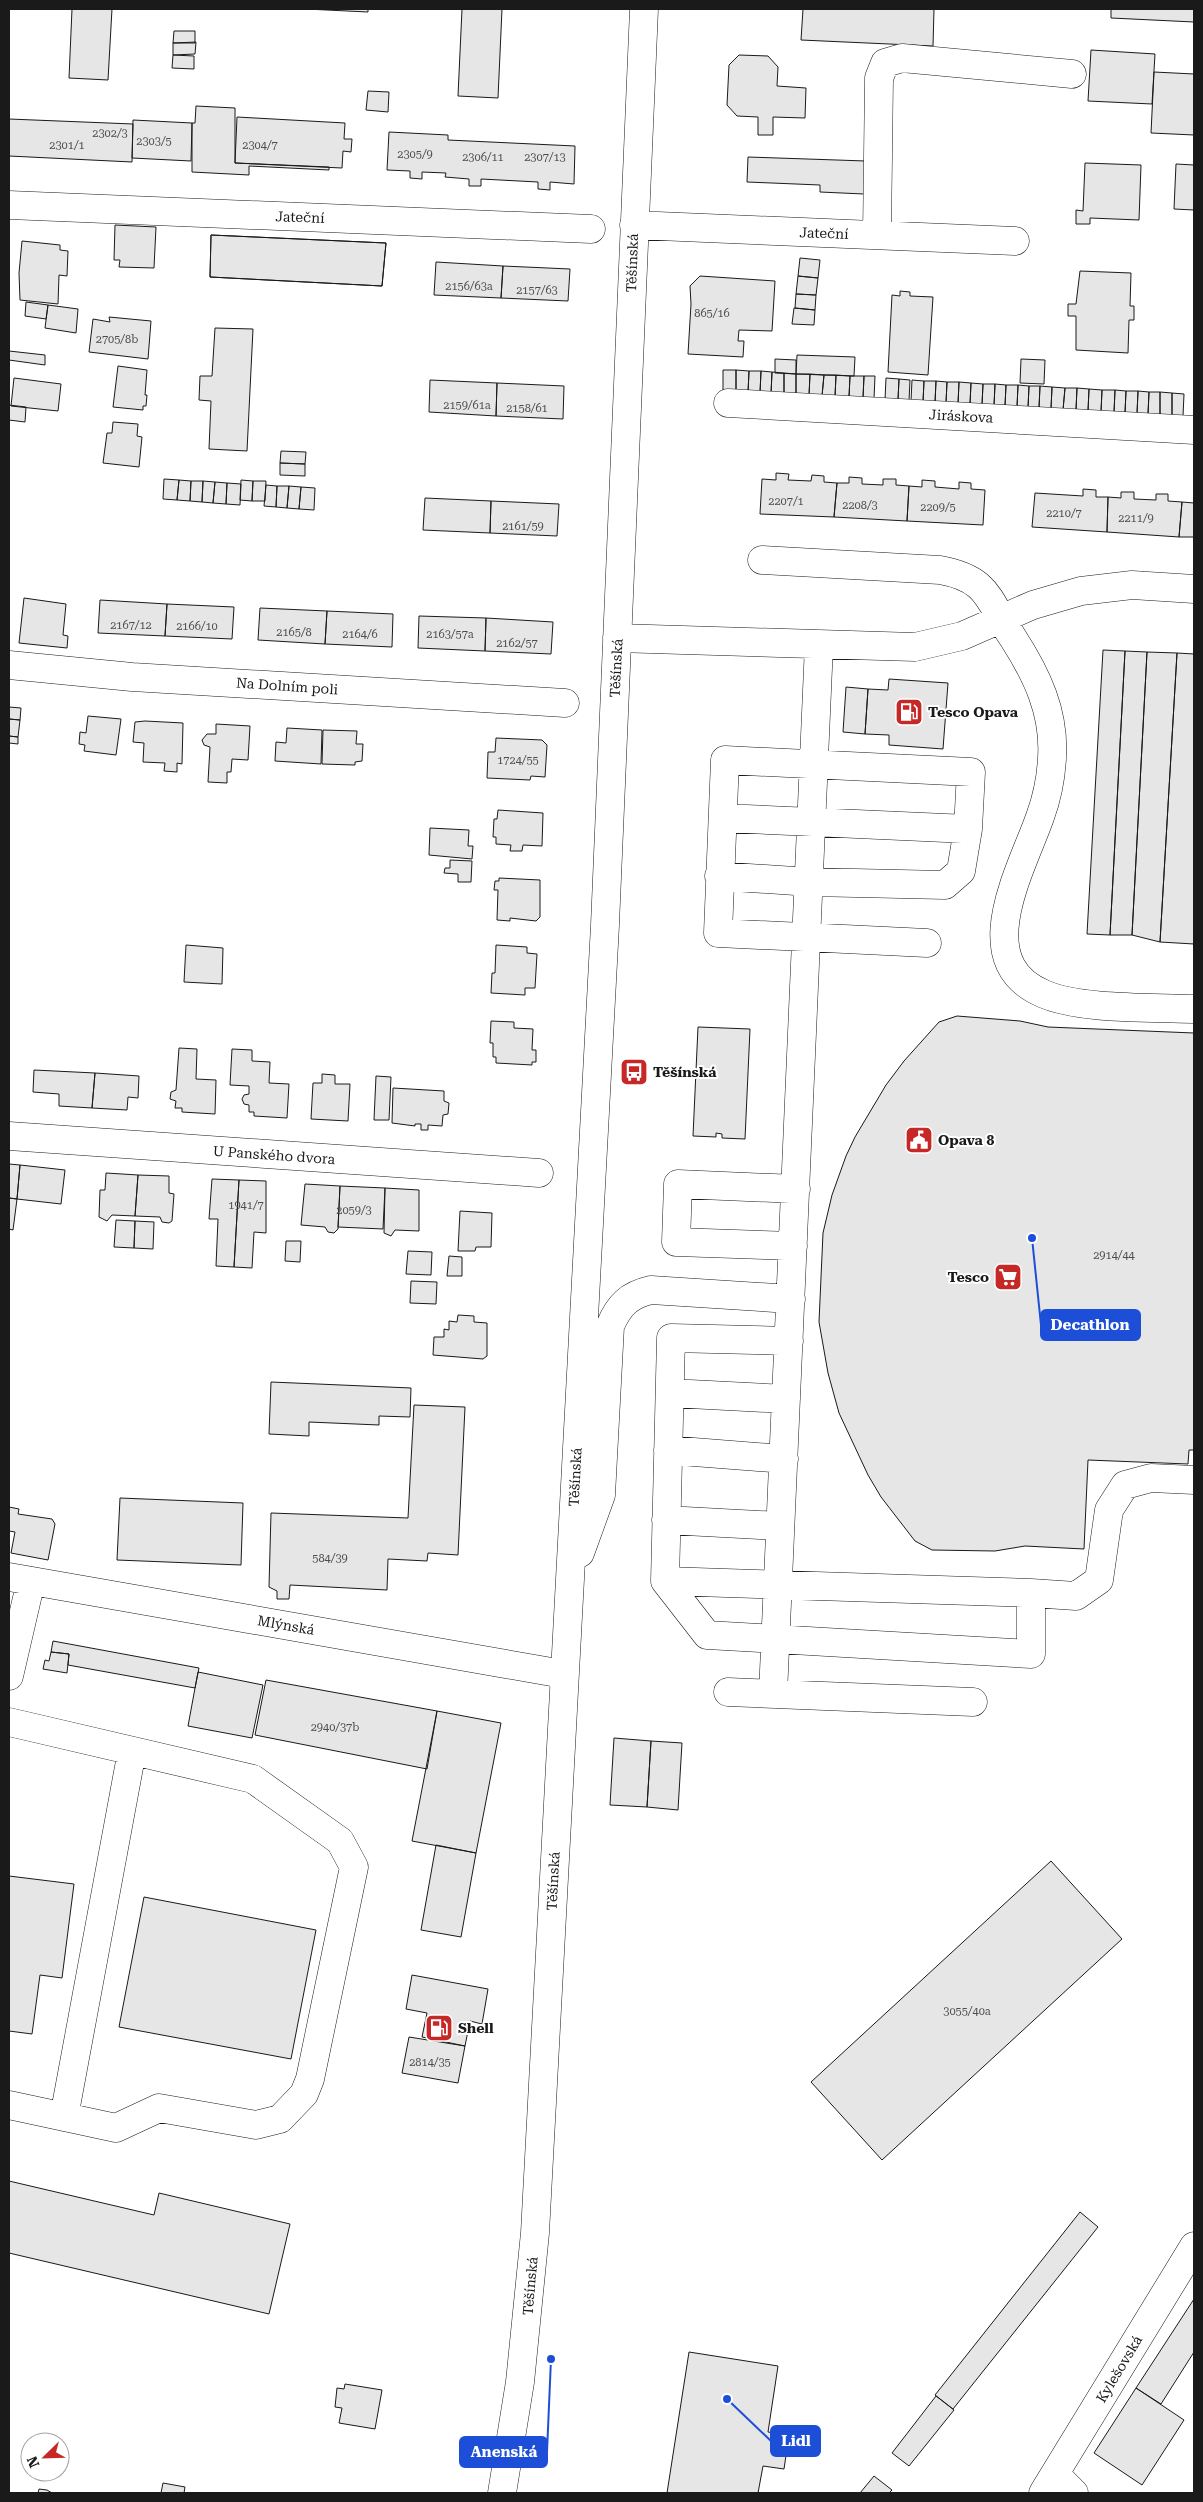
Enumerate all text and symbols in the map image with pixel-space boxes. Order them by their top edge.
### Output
house number: 2302/3 [92,127,128,140]
house number: 2303/5 [136,135,172,148]
house number: 2301/1 [49,139,85,152]
house number: 2304/7 [242,139,278,152]
house number: 2305/9 [397,148,433,161]
house number: 2306/11 [462,151,504,164]
house number: 2307/13 [524,151,566,164]
street label: Jateční [275,208,325,226]
street label: Jateční [799,224,849,242]
street label: Těšínská [623,233,641,293]
house number: 2156/63a [445,280,493,293]
house number: 2157/63 [516,284,558,297]
house number: 865/16 [694,307,730,320]
house number: 2705/8b [96,333,138,346]
house number: 2159/61a [443,399,491,412]
house number: 2158/61 [506,402,548,415]
street label: Jiráskova [928,406,994,426]
house number: 2207/1 [768,495,804,508]
house number: 2208/3 [842,499,878,512]
house number: 2209/5 [920,501,956,514]
house number: 2210/7 [1046,507,1082,520]
house number: 2211/9 [1118,512,1154,525]
house number: 2161/59 [502,520,544,533]
house number: 2167/12 [110,619,152,632]
house number: 2166/10 [176,620,218,633]
house number: 2165/8 [276,626,312,639]
house number: 2164/6 [342,628,378,641]
house number: 2163/57a [426,628,474,641]
house number: 2162/57 [496,637,538,650]
street label: Těšínská [606,638,626,698]
street label: Na Dolním poli [235,674,339,698]
fuel station icon: Tesco Opava [894,697,924,727]
place label: Tesco Opava [928,704,1019,720]
house number: 1724/55 [497,754,539,767]
bus stop icon: Těšínská [619,1057,649,1087]
place label: Těšínská [653,1064,717,1080]
public building icon: Opava 8 [904,1125,934,1155]
place label: Opava 8 [938,1132,994,1148]
street label: U Panského dvora [212,1143,336,1167]
house number: 1941/7 [228,1199,264,1212]
house number: 2059/3 [336,1204,372,1217]
house number: 2914/44 [1093,1249,1136,1262]
supermarket icon: Tesco [993,1262,1023,1292]
place label: Tesco [947,1269,989,1285]
callout: Decathlon [1041,1310,1140,1340]
text: Decathlon [1050,1316,1130,1334]
street label: Těšínská [565,1447,585,1507]
house number: 584/39 [312,1552,348,1565]
street label: Mlýnská [256,1612,316,1638]
house number: 2940/37b [311,1721,359,1734]
street label: Těšínská [543,1851,563,1911]
house number: 3055/40a [943,2005,991,2018]
fuel station icon: Shell [424,2013,454,2043]
place label: Shell [458,2020,494,2036]
house number: 2814/35 [409,2056,451,2069]
street label: Těšínská [519,2256,541,2316]
street label: Kylešovská [1093,2332,1145,2405]
callout: Lidl [771,2426,820,2456]
north arrow [20,2432,70,2482]
text: Lidl [781,2432,811,2450]
callout: Anenská [460,2437,547,2467]
text: Anenská [471,2443,537,2461]
text: N [23,2454,43,2470]

